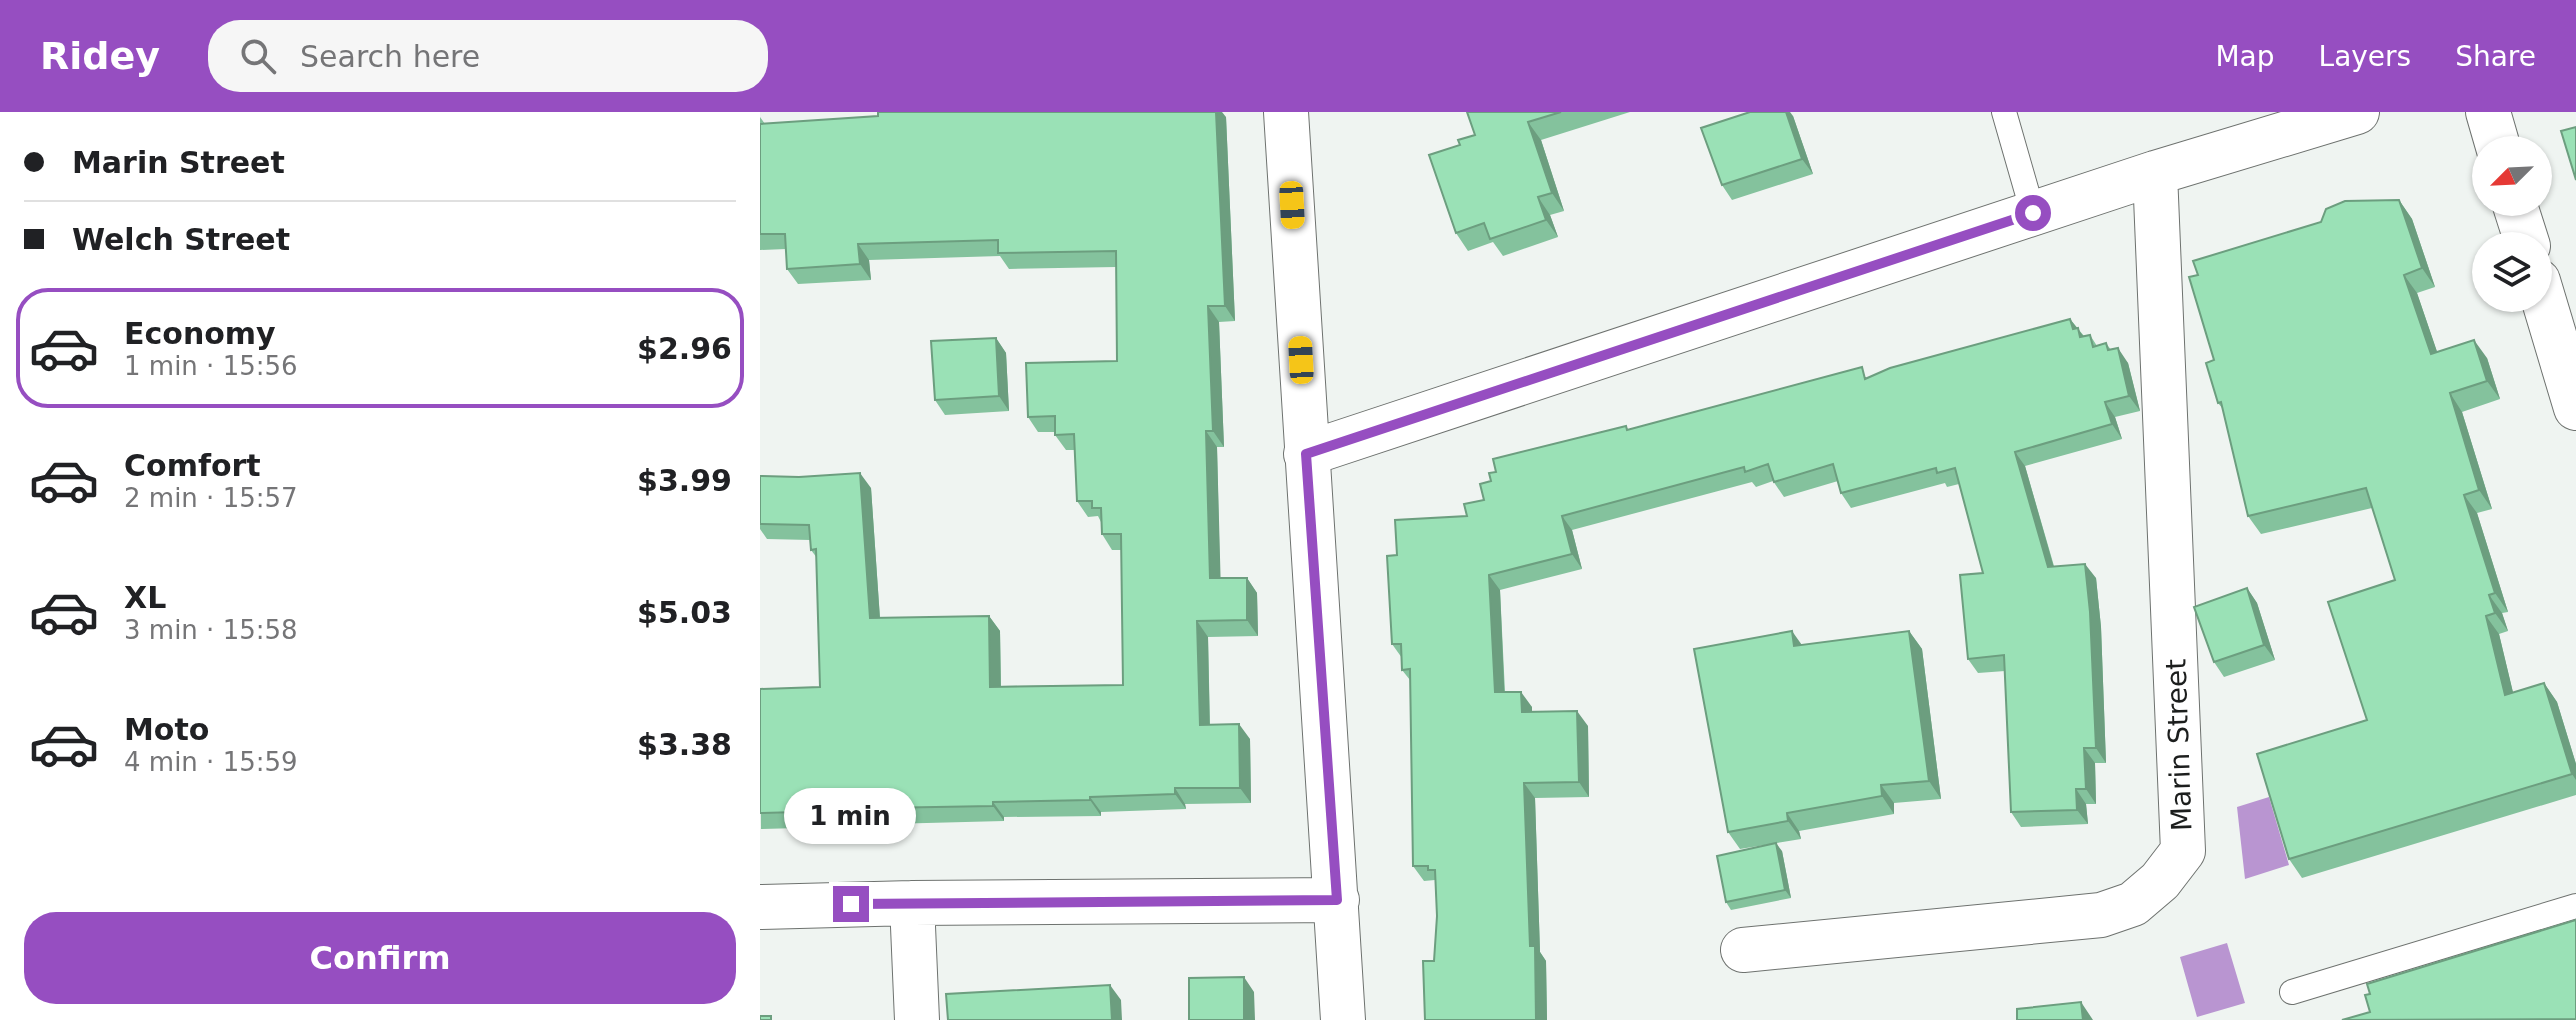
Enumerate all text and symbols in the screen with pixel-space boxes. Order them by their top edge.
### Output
search box [208,20,768,92]
text: Ridey [40,34,160,78]
icon: search [236,34,280,78]
text: Search here [300,39,480,74]
text: Map [2215,40,2275,73]
text: Layers [2319,40,2411,73]
text: Share [2455,40,2536,73]
north arrow [2472,136,2552,216]
map controls [2472,136,2552,312]
text: Marin Street [72,145,285,180]
car [1279,180,1305,230]
route start [2015,195,2051,231]
text: Welch Street [72,222,290,257]
button: layers [2472,232,2552,312]
icon: car [28,312,100,384]
text: Economy [124,316,276,351]
text: $2.96 [637,331,732,366]
car [1288,335,1314,385]
text: 1 min · 15:56 [124,351,298,381]
icon: car [28,444,100,516]
text: Comfort [124,448,261,483]
text: $3.99 [637,463,732,498]
text: 2 min · 15:57 [124,483,298,513]
icon: car [28,576,100,648]
text: XL [124,580,166,615]
text: $5.03 [637,595,732,630]
text: 3 min · 15:58 [124,615,298,645]
street label: Marin Street [2160,658,2198,832]
icon: car [28,708,100,780]
text: Moto [124,712,209,747]
text: $3.38 [637,727,732,762]
text: 4 min · 15:59 [124,747,298,777]
callout: 1 min [785,788,917,844]
text: 1 min [809,801,891,831]
route end [833,886,869,922]
button: Confirm [24,912,736,1004]

